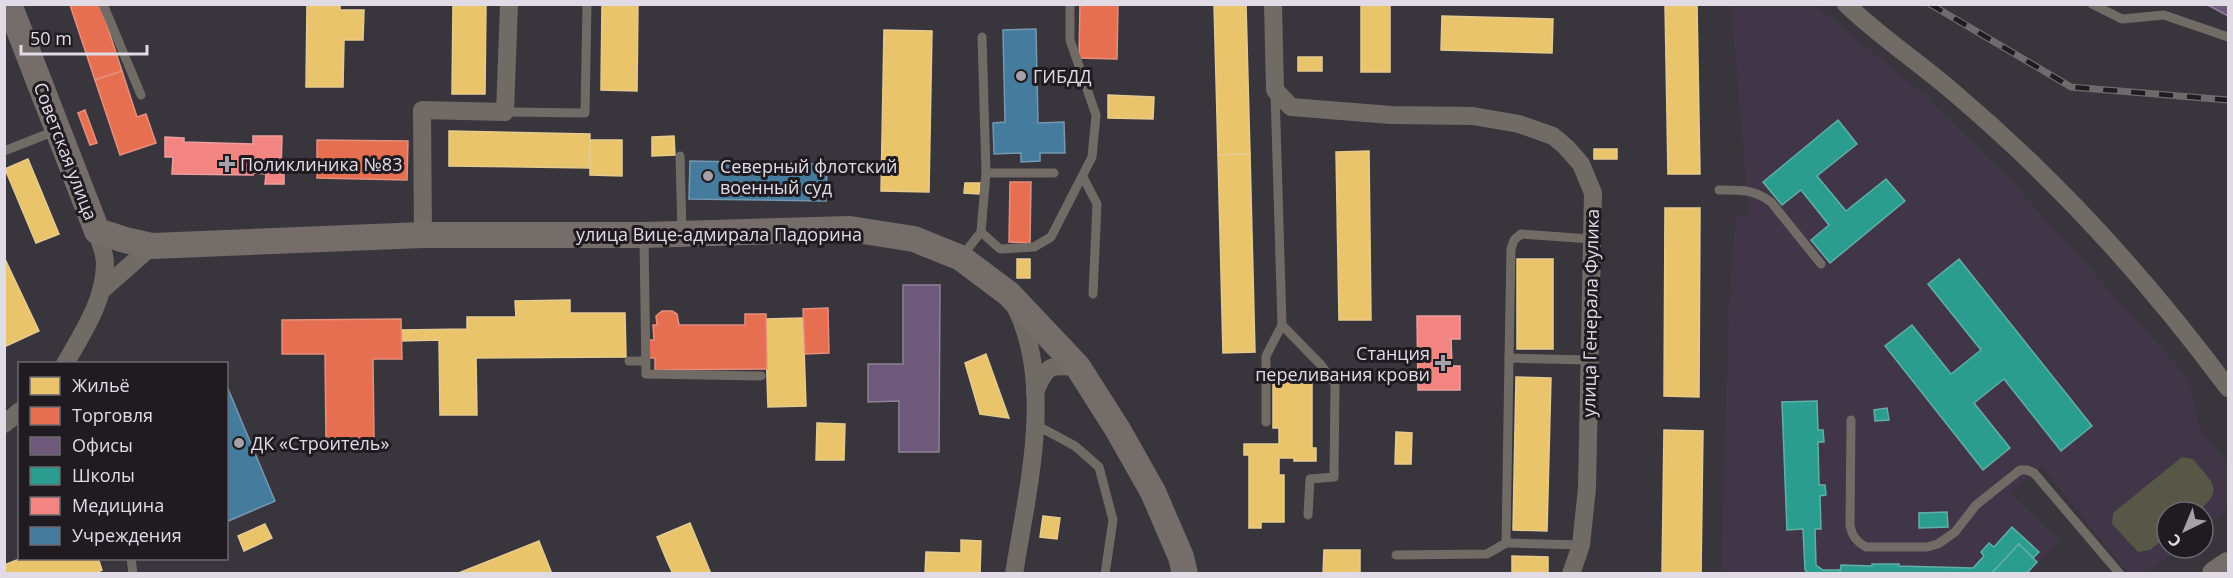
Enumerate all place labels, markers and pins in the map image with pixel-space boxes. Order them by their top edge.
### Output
place label: ГИБДД [1033,64,1092,88]
marker: ГИБДД [1014,69,1028,83]
place label: Поликлиника №83 [240,152,402,176]
place label: Северный флотский военный суд [720,154,898,199]
marker: Поликлиника №83 [218,155,236,173]
marker: Северный флотский военный суд [701,169,715,183]
place label: Станция переливания крови [1255,341,1430,386]
marker: Станция переливания крови [1434,354,1452,372]
place label: ДК «Строитель» [251,431,389,455]
marker: ДК «Строитель» [232,436,246,450]

